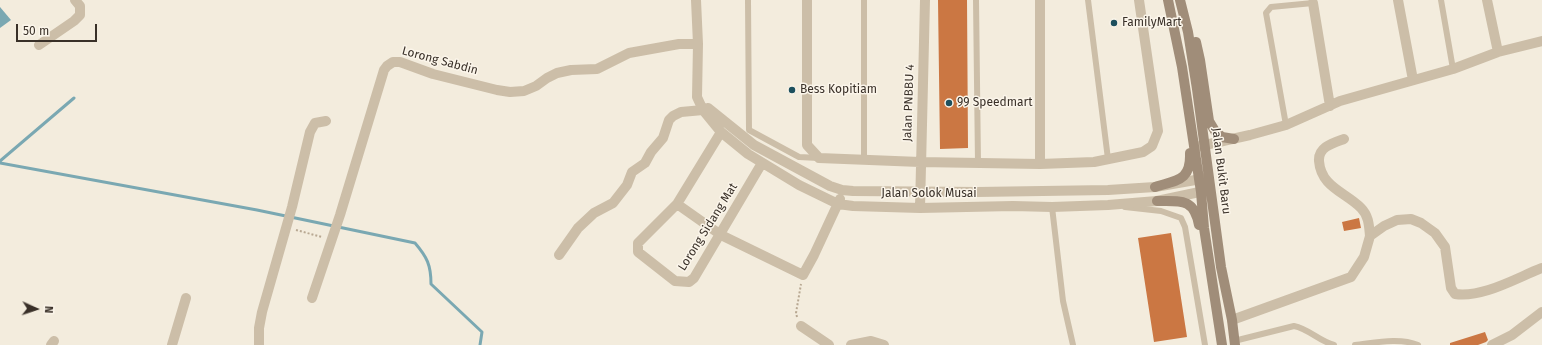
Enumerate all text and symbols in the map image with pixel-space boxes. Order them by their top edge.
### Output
scale bar [18,16,99,42]
place label: FamilyMart [1122,16,1181,30]
marker: FamilyMart [1109,18,1119,28]
text: 50 m [23,24,49,38]
street label: Lorong Sabdin [400,44,480,78]
street label: Jalan PNBBU 4 [900,64,918,142]
place label: Bess Kopitiam [800,83,877,97]
marker: Bess Kopitiam [787,85,797,95]
place label: 99 Speedmart [957,96,1032,110]
marker: 99 Speedmart [944,98,954,108]
street label: Jalan Bukit Baru [1209,127,1233,215]
street label: Lorong Sidang Mat [675,180,741,274]
street label: Jalan Solok Musai [881,187,977,201]
north arrow [16,289,56,329]
text: N [42,306,55,314]

